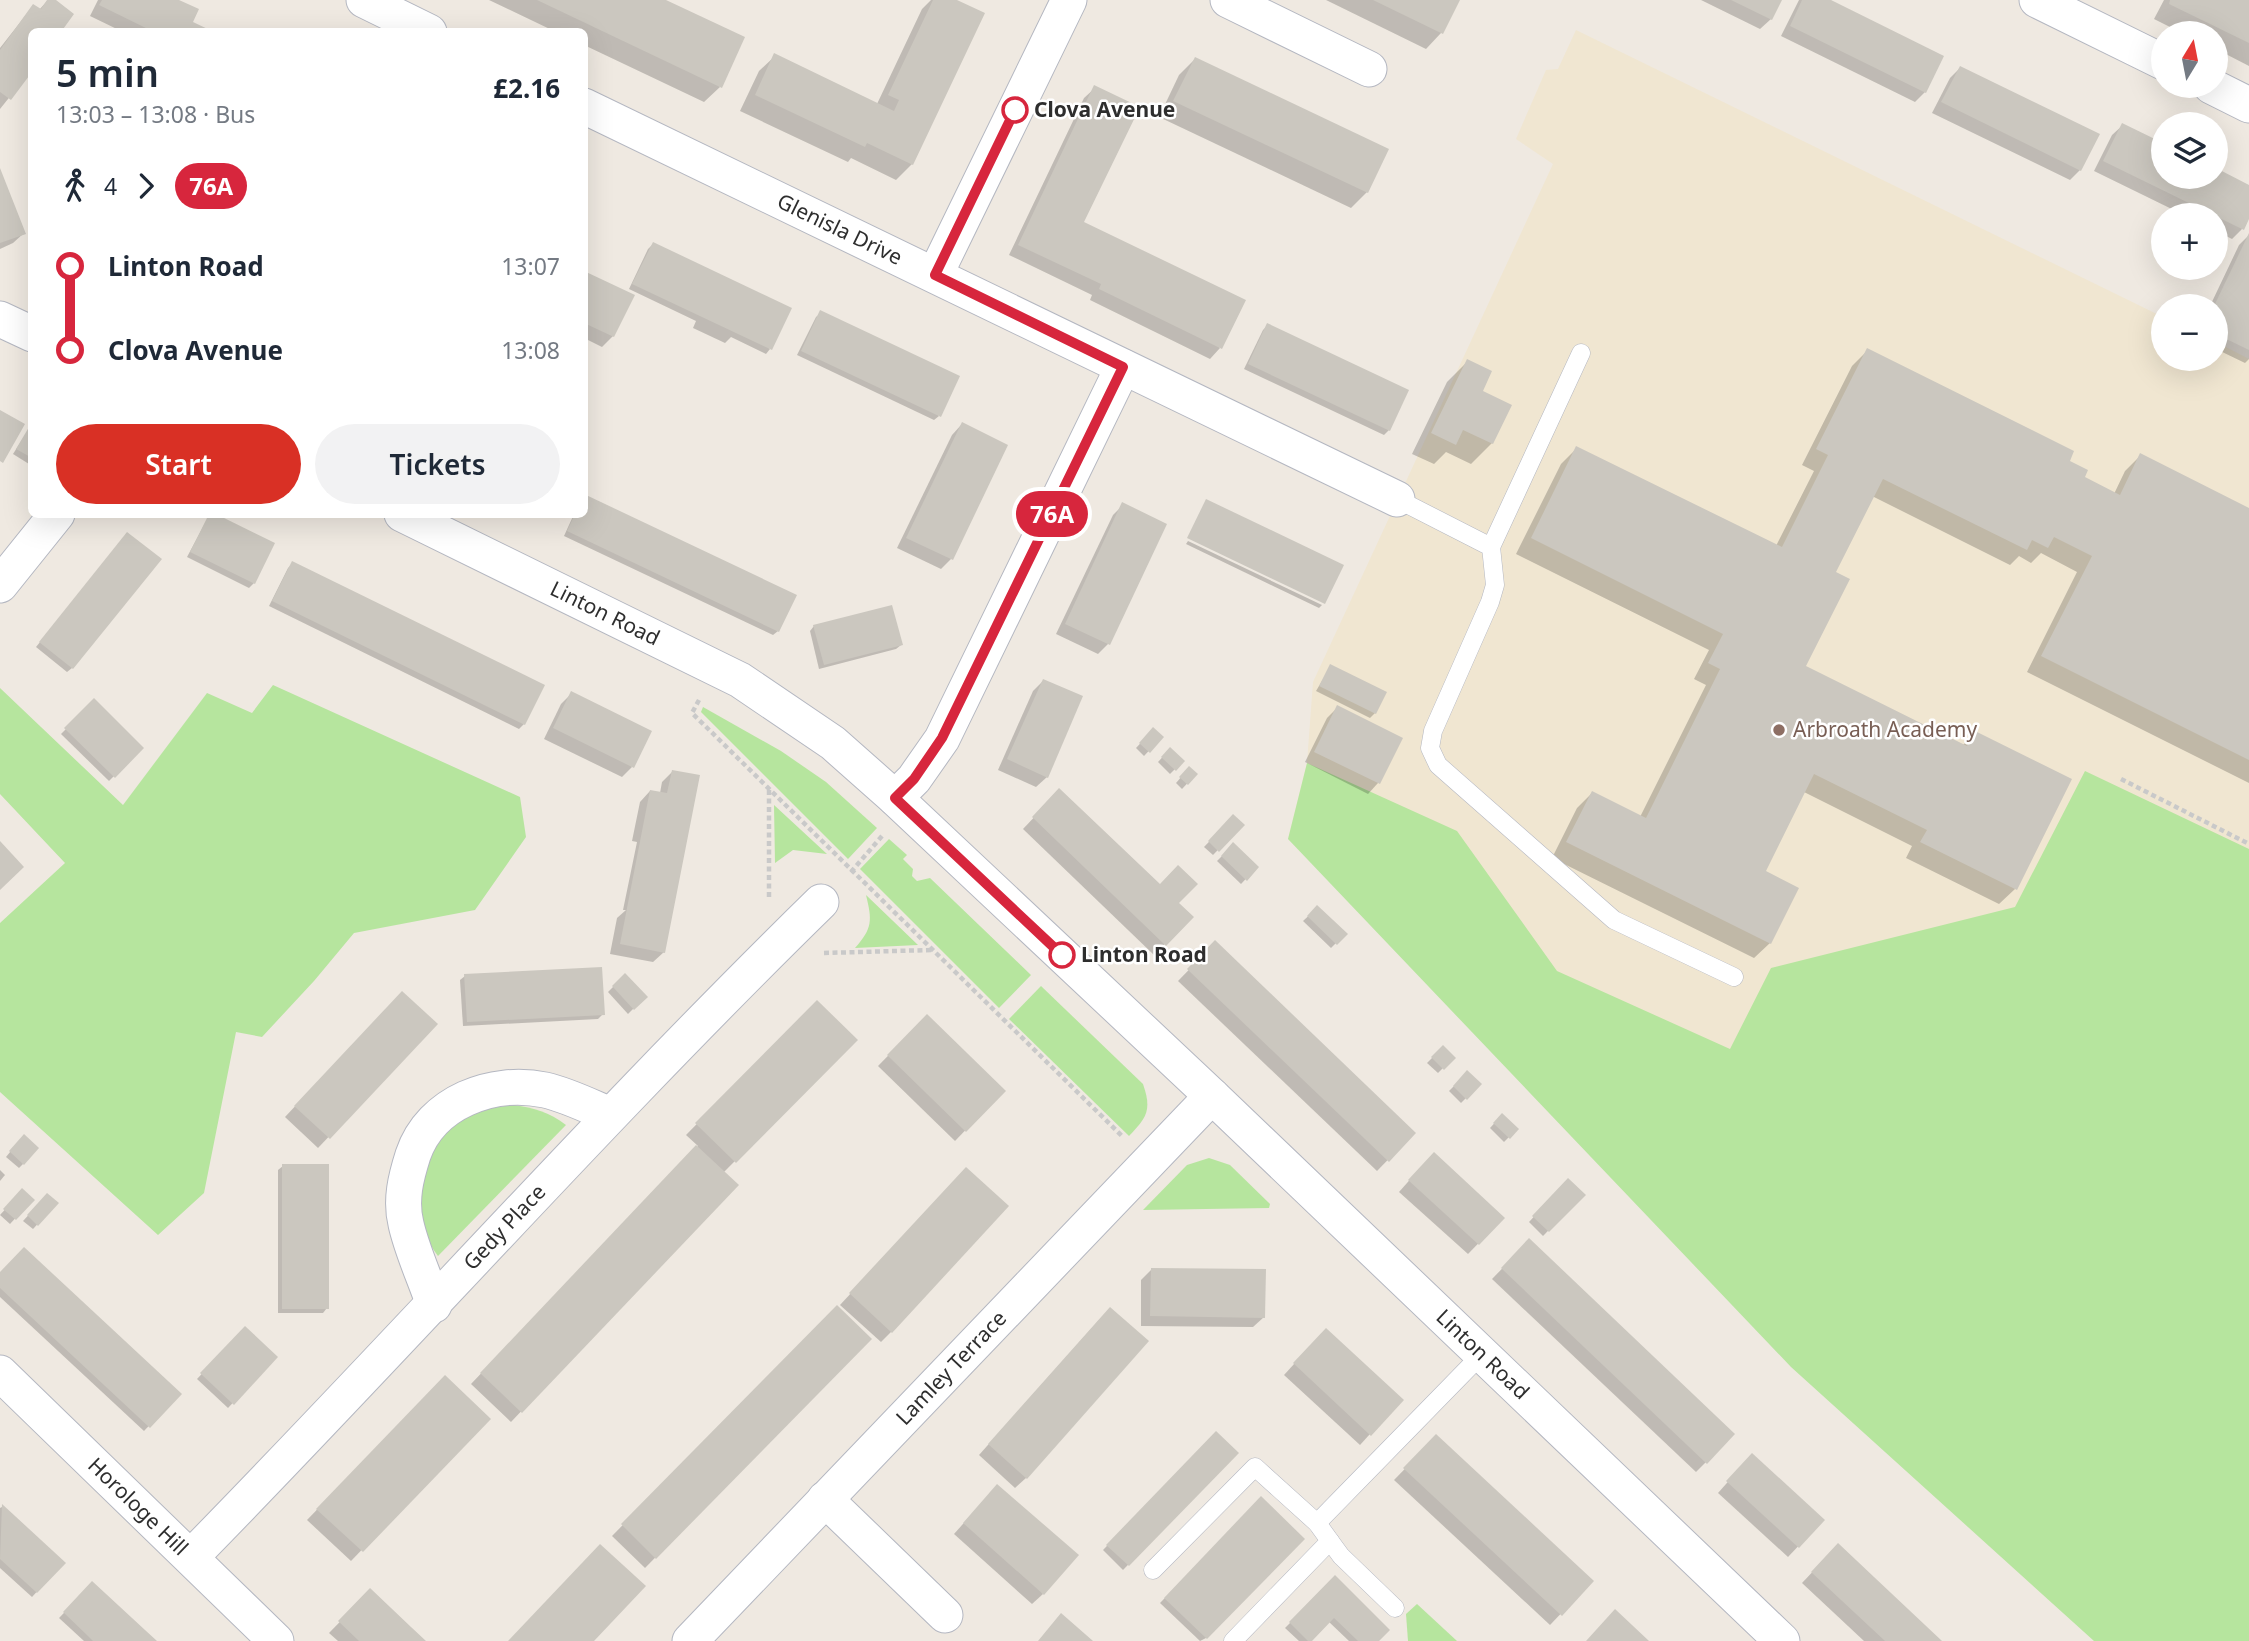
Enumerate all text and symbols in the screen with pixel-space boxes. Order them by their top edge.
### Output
north arrow [2151,21,2228,98]
map controls [2151,21,2228,371]
text: 5 min [56,46,159,98]
text: £2.16 [493,70,560,106]
place label: Clova Avenue [1034,95,1175,123]
marker: Clova Avenue [1002,97,1028,123]
text: 13:03 – 13:08 · Bus [56,98,255,130]
button: layers [2151,112,2228,189]
icon: walk [56,167,94,205]
icon: forward [127,167,165,205]
text: 76A [189,169,233,202]
text: 4 [104,170,117,202]
street label: Glenisla Drive [773,187,907,271]
button: + [2151,203,2228,280]
text: Linton Road [108,248,264,284]
text: 13:07 [501,250,560,282]
button: − [2151,294,2228,371]
text: Clova Avenue [108,332,283,368]
text: 13:08 [501,334,560,366]
button: Start [56,424,301,504]
button: Tickets [315,424,560,504]
line badge: 76A [1012,491,1092,537]
text: 76A [1030,497,1074,530]
street label: Linton Road [546,574,665,651]
place label: Arbroath Academy [1793,715,1977,743]
marker: Arbroath Academy [1771,722,1787,738]
place label: Linton Road [1081,940,1207,968]
marker: Linton Road [1049,942,1075,968]
street label: Gedy Place [457,1178,551,1276]
street label: Linton Road [1431,1303,1536,1405]
street label: Lamley Terrace [889,1304,1012,1431]
street label: Horologe Hill [82,1451,195,1561]

